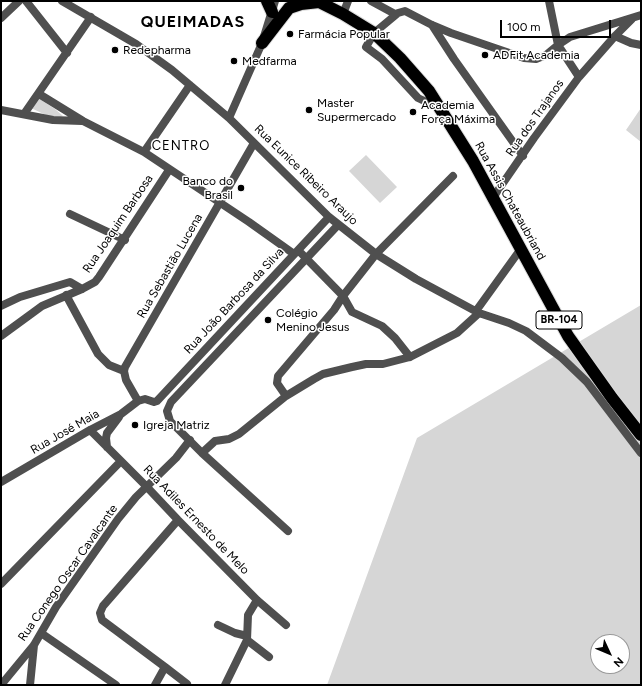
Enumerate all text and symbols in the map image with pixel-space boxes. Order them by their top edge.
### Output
district label: QUEIMADAS [141,12,245,32]
scale bar [502,12,613,38]
text: 100 m [507,20,541,34]
place label: Farmácia Popular [298,27,390,41]
marker: Farmácia Popular [285,29,295,39]
place label: Redepharma [123,43,191,57]
marker: Redepharma [110,45,120,55]
place label: ADFit Academia [493,48,580,62]
marker: ADFit Academia [480,50,490,60]
place label: Medfarma [242,54,297,68]
marker: Medfarma [229,56,239,66]
street label: Rua dos Trajanos [503,77,567,159]
place label: Master Supermercado [317,96,396,124]
place label: Academia Força Máxima [421,98,495,126]
marker: Master Supermercado [304,105,314,115]
marker: Academia Força Máxima [408,107,418,117]
street label: Rua Eunice Ribeiro Araujo [251,122,361,228]
district label: CENTRO [152,138,210,154]
street label: Rua Assis Chateaubriand [471,139,549,263]
street label: Rua Joaquim Barbosa [80,172,156,276]
place label: Banco do Brasil [182,174,233,202]
marker: Banco do Brasil [236,183,246,193]
street label: Rua Sebastião Lucena [134,211,206,321]
street label: Rua João Barbosa da Silva [181,245,287,357]
place label: Colégio Menino Jesus [276,306,349,334]
road number: BR-104 [536,311,582,329]
marker: Colégio Menino Jesus [263,315,273,325]
street label: Rua José Maia [28,407,102,457]
place label: Igreja Matriz [143,418,210,432]
marker: Igreja Matriz [130,420,140,430]
street label: Rua Adiles Ernesto de Melo [140,462,252,578]
street label: Rua Conego Oscar Cavalcante [15,502,121,644]
north arrow [590,634,630,674]
text: N [611,654,626,670]

